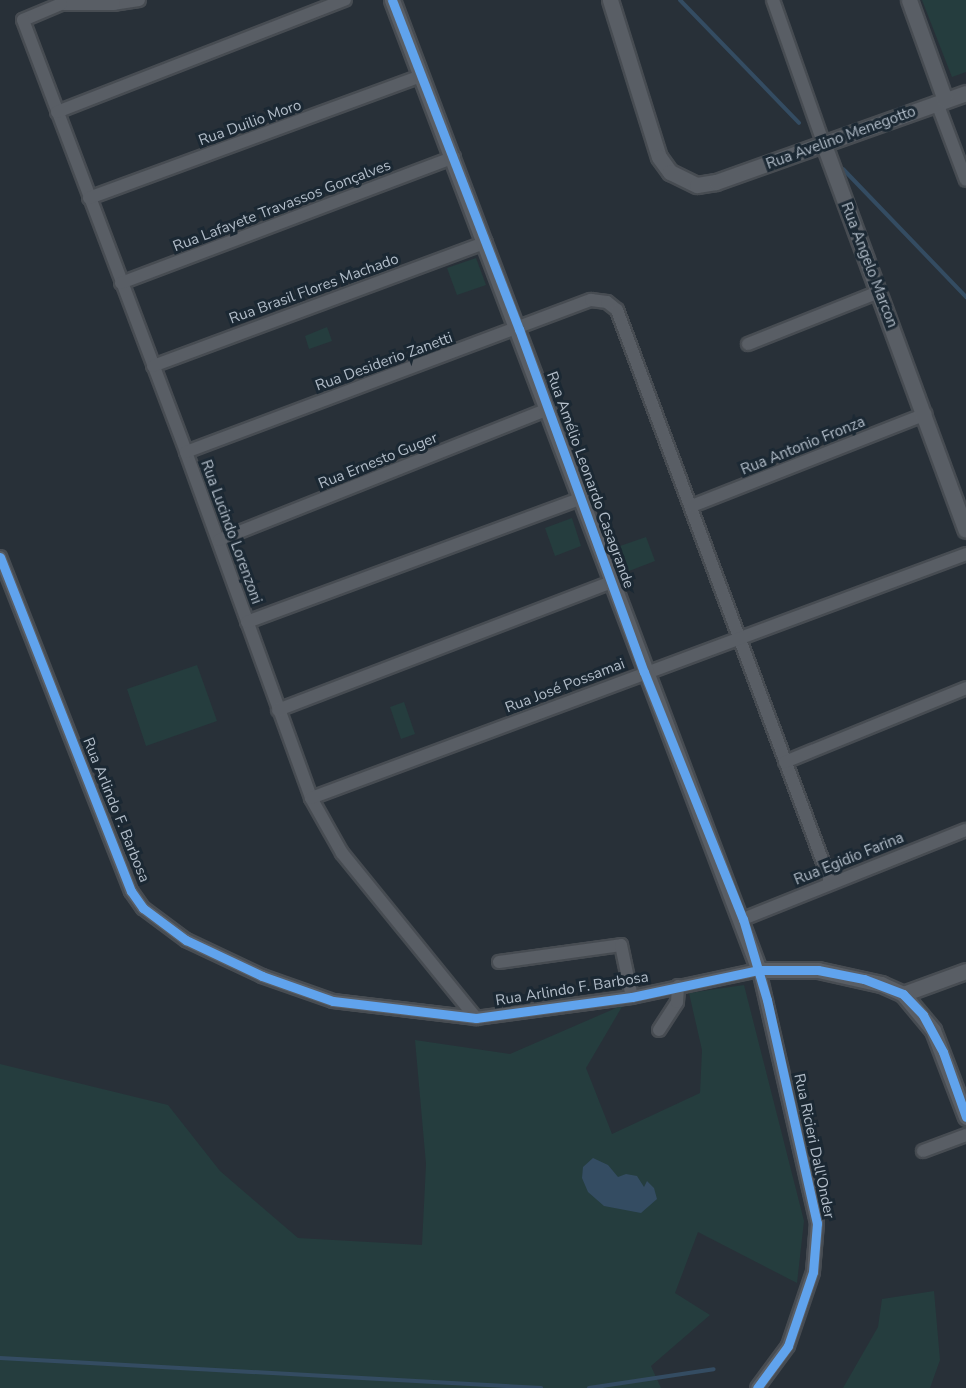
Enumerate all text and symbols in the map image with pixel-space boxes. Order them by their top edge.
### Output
street label: Rua Duilio Moro [196,96,304,150]
street label: Rua Avelino Menegotto [764,103,918,173]
street label: Rua Lafayete Travassos Gonçalves [171,156,393,256]
street label: Rua Angelo Marcon [837,200,901,330]
street label: Rua Brasil Flores Machado [227,250,401,328]
street label: Rua Desiderio Zanetti [313,329,455,395]
street label: Rua Amélio Leonardo Casagrande [542,369,638,591]
street label: Rua Antonio Fronza [738,413,868,479]
street label: Rua Ernesto Guger [316,429,440,493]
street label: Rua Lucindo Lorenzoni [197,458,265,606]
street label: Rua José Possamai [503,655,627,717]
street label: Rua Arlindo F. Barbosa [79,735,153,885]
street label: Rua Egidio Farina [791,829,907,889]
street label: Rua Arlindo F. Barbosa [494,968,650,1010]
street label: Rua Ricieri Dall'Onder [790,1072,838,1220]

